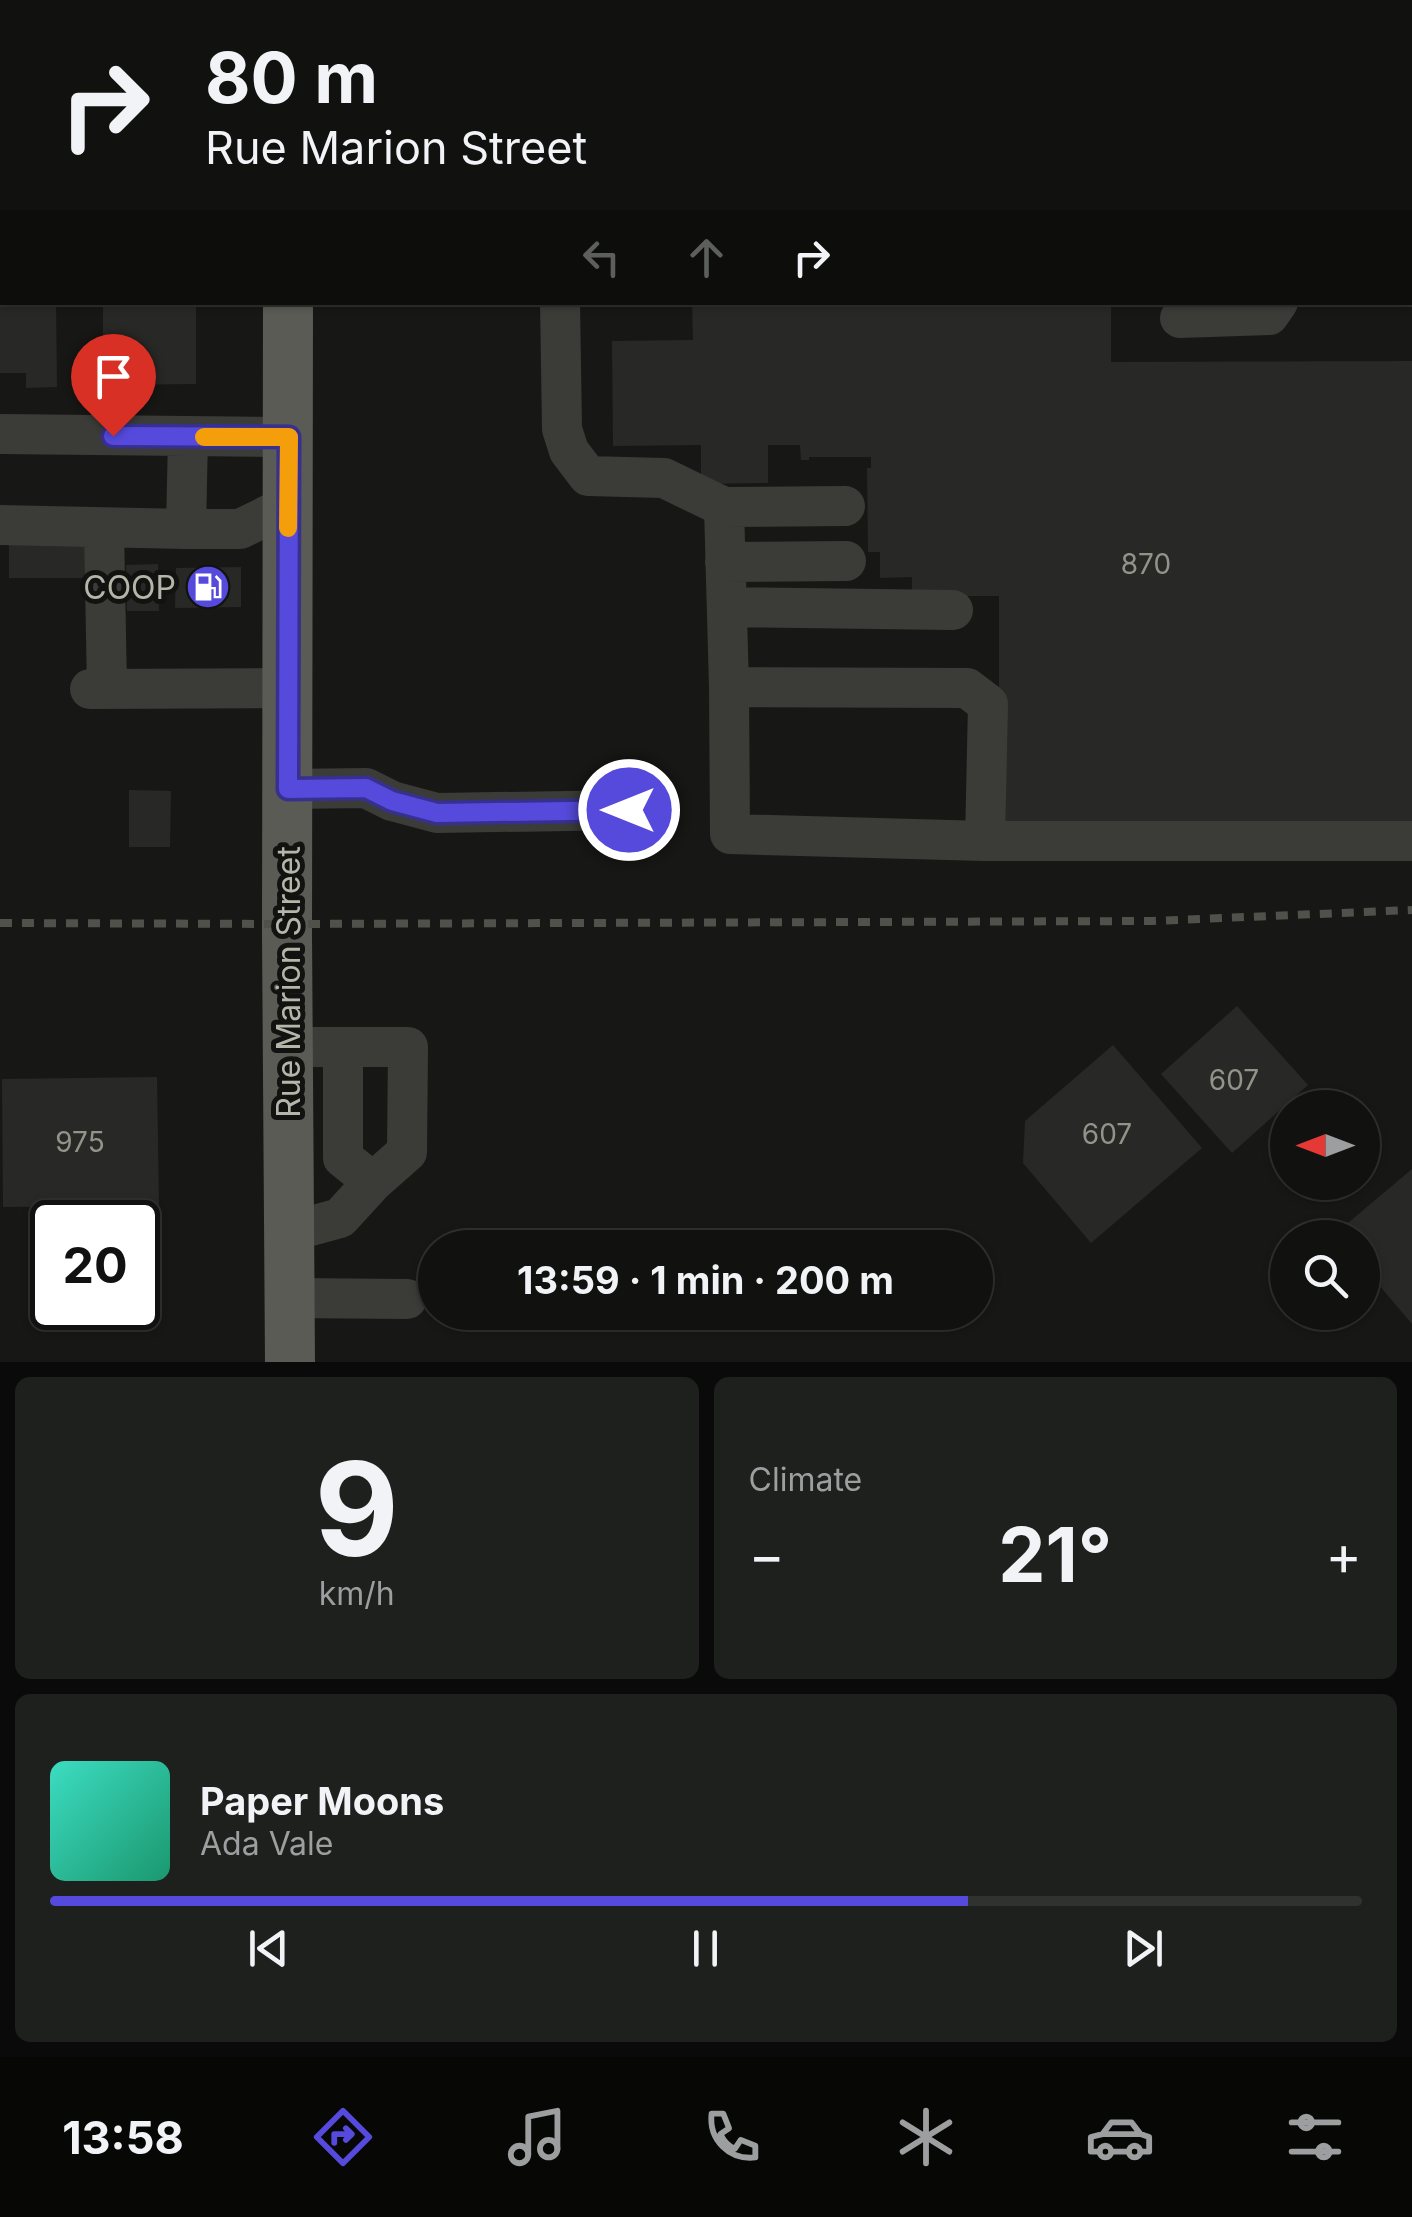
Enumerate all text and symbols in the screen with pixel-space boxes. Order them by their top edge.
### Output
text: 80 m [205,35,378,120]
icon: right [40,40,170,170]
text: Rue Marion Street [205,120,587,175]
icon: left [574,230,629,285]
icon: ahead [679,230,734,285]
icon: right [784,230,839,285]
pin [71,334,156,437]
icon: arrive [86,349,141,404]
house number: 870 [1121,547,1171,581]
fuel station icon: COOP [185,564,231,610]
place label: COOP [83,568,176,607]
position arrow [577,758,681,862]
street label: Rue Marion Street [269,846,308,1118]
house number: 607 [1209,1063,1259,1097]
north arrow [1270,1090,1380,1200]
map controls [1270,1090,1380,1330]
house number: 607 [1082,1117,1132,1151]
house number: 975 [55,1125,105,1159]
speed limit sign: 20 [30,1200,160,1330]
button: search [1270,1220,1380,1330]
text: 13:59 · 1 min · 200 m [517,1257,894,1303]
text: 9 [315,1430,399,1587]
text: Climate [749,1460,862,1499]
text: 21° [998,1509,1112,1600]
text: − [749,1522,785,1588]
text: + [1326,1522,1362,1588]
text: km/h [319,1574,395,1613]
text: Paper Moons [200,1778,444,1824]
text: Ada Vale [200,1824,333,1863]
icon: previous [241,1921,296,1976]
icon: pause [678,1921,733,1976]
icon: next [1116,1921,1171,1976]
icon: directions [308,2102,378,2172]
icon: music [502,2102,572,2172]
icon: phone [697,2102,767,2172]
icon: climate [891,2102,961,2172]
icon: car [1085,2102,1155,2172]
icon: filters [1280,2102,1350,2172]
text: 13:58 [62,2110,184,2165]

